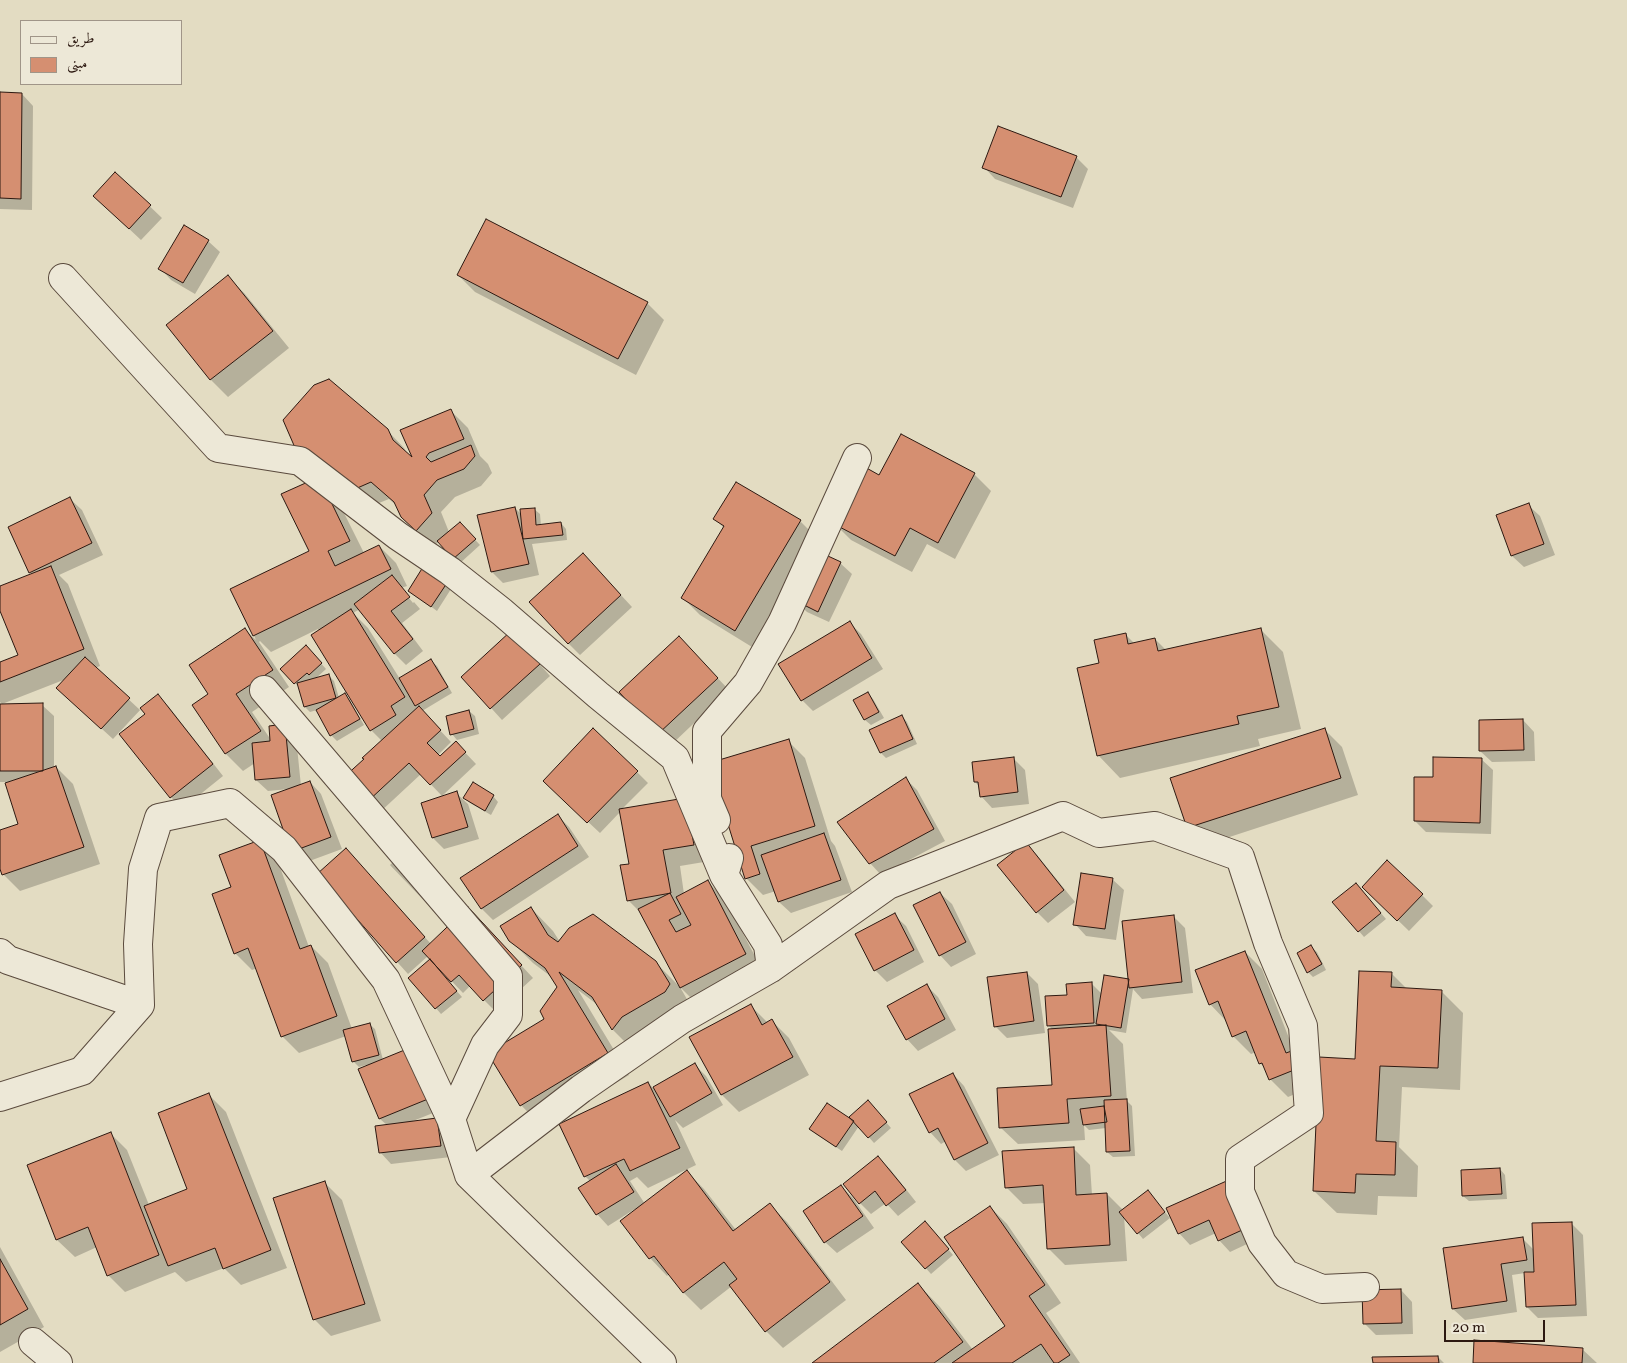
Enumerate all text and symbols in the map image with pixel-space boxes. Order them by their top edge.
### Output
legend [20,20,182,85]
text: طريق [67,29,94,50]
text: مبنى [67,54,87,75]
scale bar [1447,1310,1548,1342]
text: 20 m [1452,1318,1485,1339]

